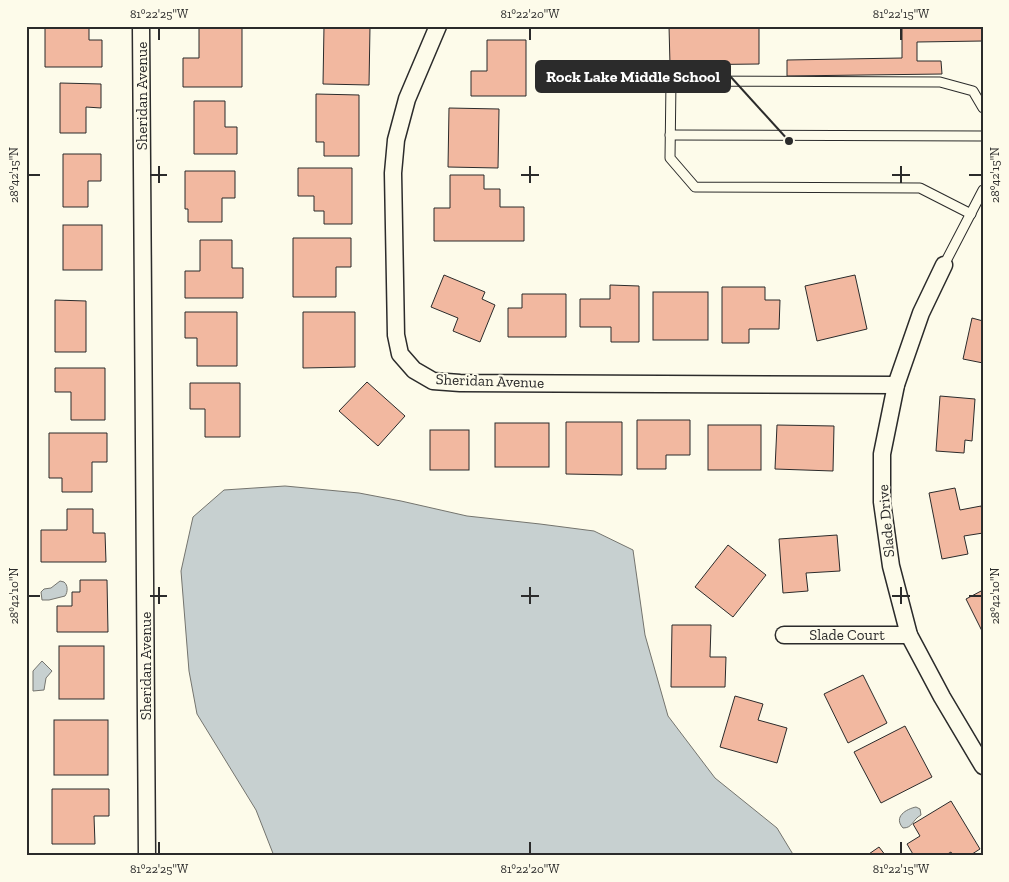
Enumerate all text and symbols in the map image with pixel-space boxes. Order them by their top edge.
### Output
text: 81°22'25"W [130,7,189,21]
text: 81°22'20"W [501,7,560,21]
text: 81°22'15"W [873,7,930,21]
street label: Sheridan Avenue [133,42,151,150]
callout: Rock Lake Middle School [536,61,730,92]
text: Rock Lake Middle School [546,67,720,86]
text: 28°42'15"N [7,147,21,203]
text: 28°42'15"N [988,147,1002,203]
street label: Sheridan Avenue [435,370,545,392]
street label: Slade Drive [874,484,898,558]
text: 28°42'10"N [7,568,21,624]
text: 28°42'10"N [988,568,1002,624]
street label: Sheridan Avenue [137,612,155,720]
street label: Slade Court [809,626,885,644]
text: 81°22'25"W [130,862,189,876]
text: 81°22'20"W [501,862,560,876]
text: 81°22'15"W [873,862,930,876]

